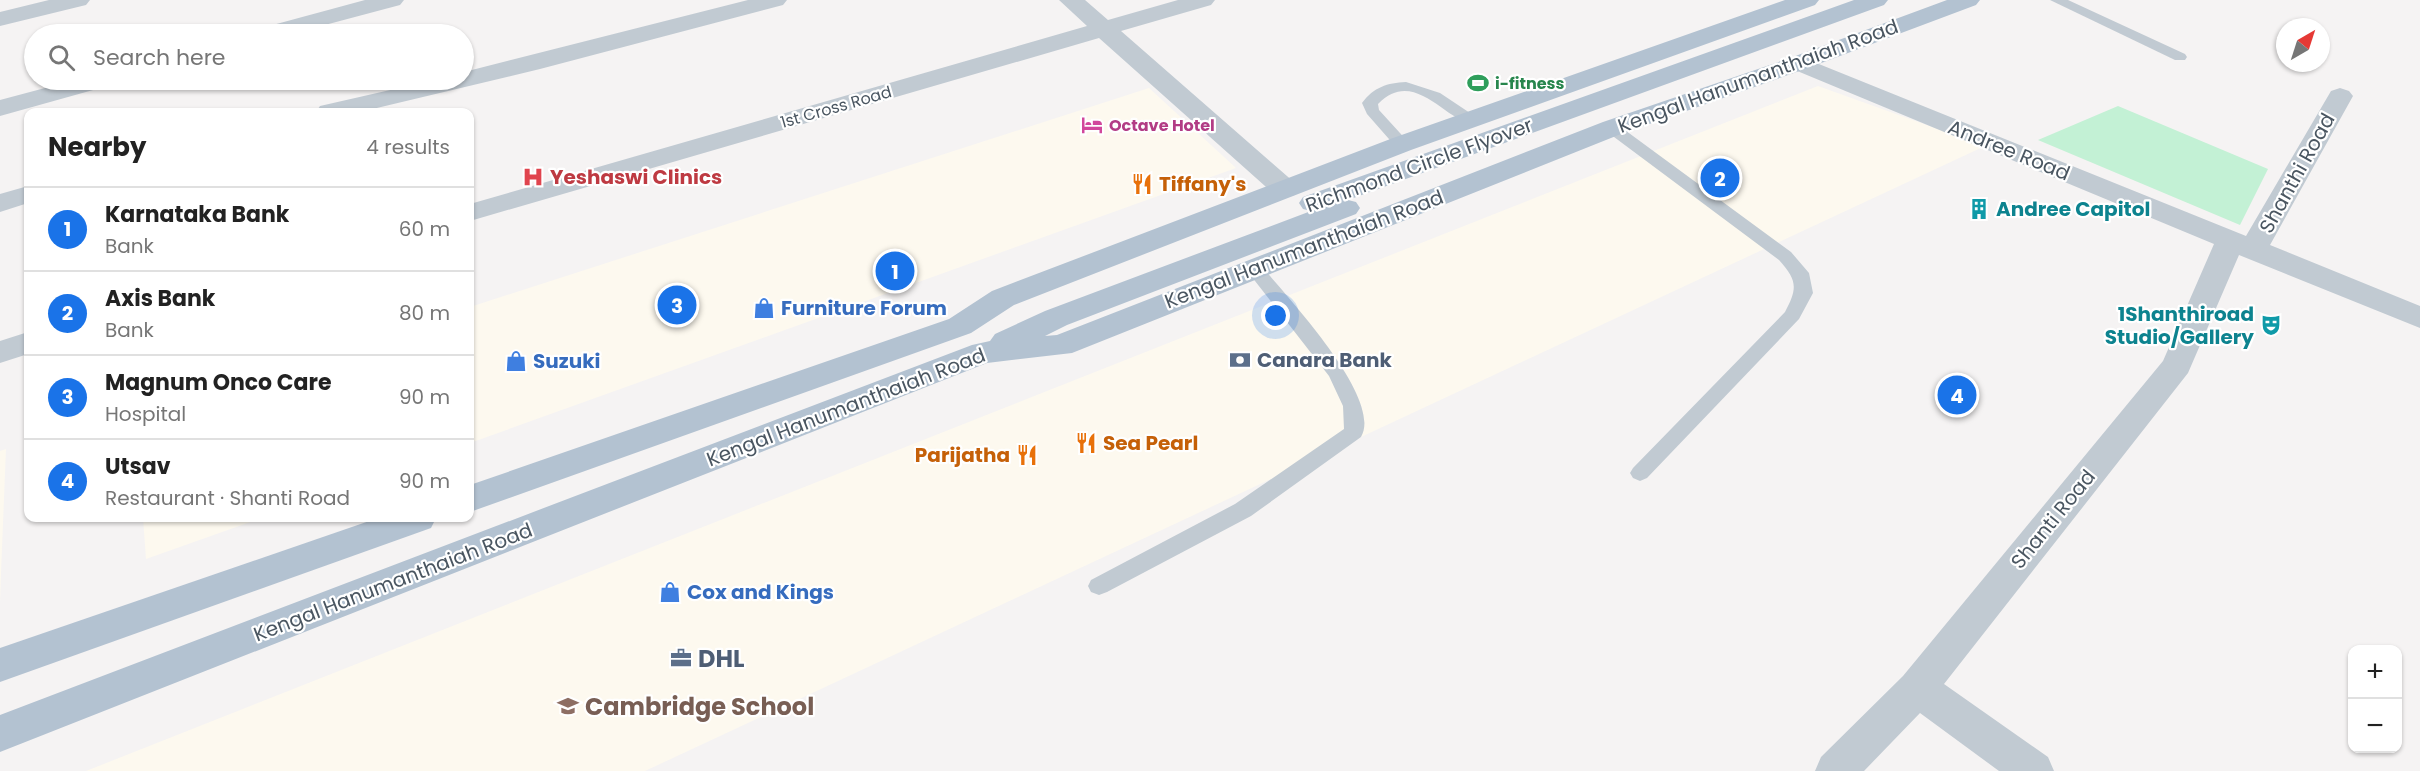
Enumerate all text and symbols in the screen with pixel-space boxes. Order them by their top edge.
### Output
street label: Kengal Hanumanthaiah Road [1614,12,1902,140]
north arrow [2276,18,2330,72]
search box [24,24,474,90]
icon: search [45,41,78,74]
text: Search here [93,42,226,73]
sports icon: i-fitness [1466,71,1490,95]
place label: i-fitness [1495,72,1565,95]
street label: 1st Cross Road [778,80,894,134]
street label: Shanthi Road [2252,108,2342,238]
street label: Richmond Circle Flyover [1302,111,1536,219]
hotel icon: Octave Hotel [1080,113,1104,137]
street label: Andree Road [1944,113,2074,187]
place label: Octave Hotel [1109,114,1215,137]
text: Nearby [48,129,146,165]
text: 4 results [366,133,450,161]
pin: 2 [1700,156,1740,201]
place label: Yeshaswi Clinics [550,163,722,191]
hospital icon: Yeshaswi Clinics [521,165,545,189]
place label: Tiffany's [1159,170,1246,198]
restaurant icon: Tiffany's [1130,172,1154,196]
street label: Kengal Hanumanthaiah Road [1161,183,1447,315]
place label: Andree Capitol [1996,195,2150,223]
building icon: Andree Capitol [1967,197,1991,221]
text: Karnataka Bank [105,199,289,230]
text: 1 [64,215,71,243]
text: 60 m [399,215,450,243]
text: Bank [105,232,154,260]
pin: 1 [876,248,914,294]
pin: 3 [658,282,696,328]
text: Axis Bank [105,283,215,314]
place label: Furniture Forum [781,294,947,322]
shop icon: Furniture Forum [752,296,776,320]
text: 2 [62,299,73,327]
text: 80 m [399,299,450,327]
place label: 1Shanthiroad Studio/Gallery [2105,300,2254,351]
your location [1261,301,1290,330]
theatre icon: 1Shanthiroad Studio/Gallery [2259,313,2283,337]
text: Bank [105,316,154,344]
street label: Kengal Hanumanthaiah Road [703,341,989,473]
place label: Canara Bank [1257,346,1392,374]
place label: Suzuki [533,347,600,375]
bank icon: Canara Bank [1228,348,1252,372]
shop icon: Suzuki [504,349,528,373]
text: Magnum Onco Care [105,367,331,398]
pin: 4 [1938,372,1976,418]
text: 3 [61,383,74,411]
text: 90 m [399,383,450,411]
text: Hospital [105,400,186,428]
place label: Sea Pearl [1103,429,1198,457]
restaurant icon: Sea Pearl [1074,431,1098,455]
place label: Parijatha [915,441,1010,469]
restaurant icon: Parijatha [1015,443,1039,467]
text: Utsav [105,451,170,482]
street label: Shanti Road [2004,463,2102,575]
text: 4 [61,467,74,495]
text: 90 m [399,467,450,495]
text: Restaurant · Shanti Road [105,484,350,512]
street label: Kengal Hanumanthaiah Road [250,516,536,648]
place label: Cox and Kings [687,578,834,606]
shop icon: Cox and Kings [658,580,682,604]
place label: DHL [698,642,744,675]
map controls [2348,645,2402,753]
button: + [2348,645,2402,699]
office icon: DHL [669,646,693,670]
place label: Cambridge School [585,690,814,723]
school or university icon: Cambridge School [556,694,580,718]
button: − [2348,699,2402,753]

